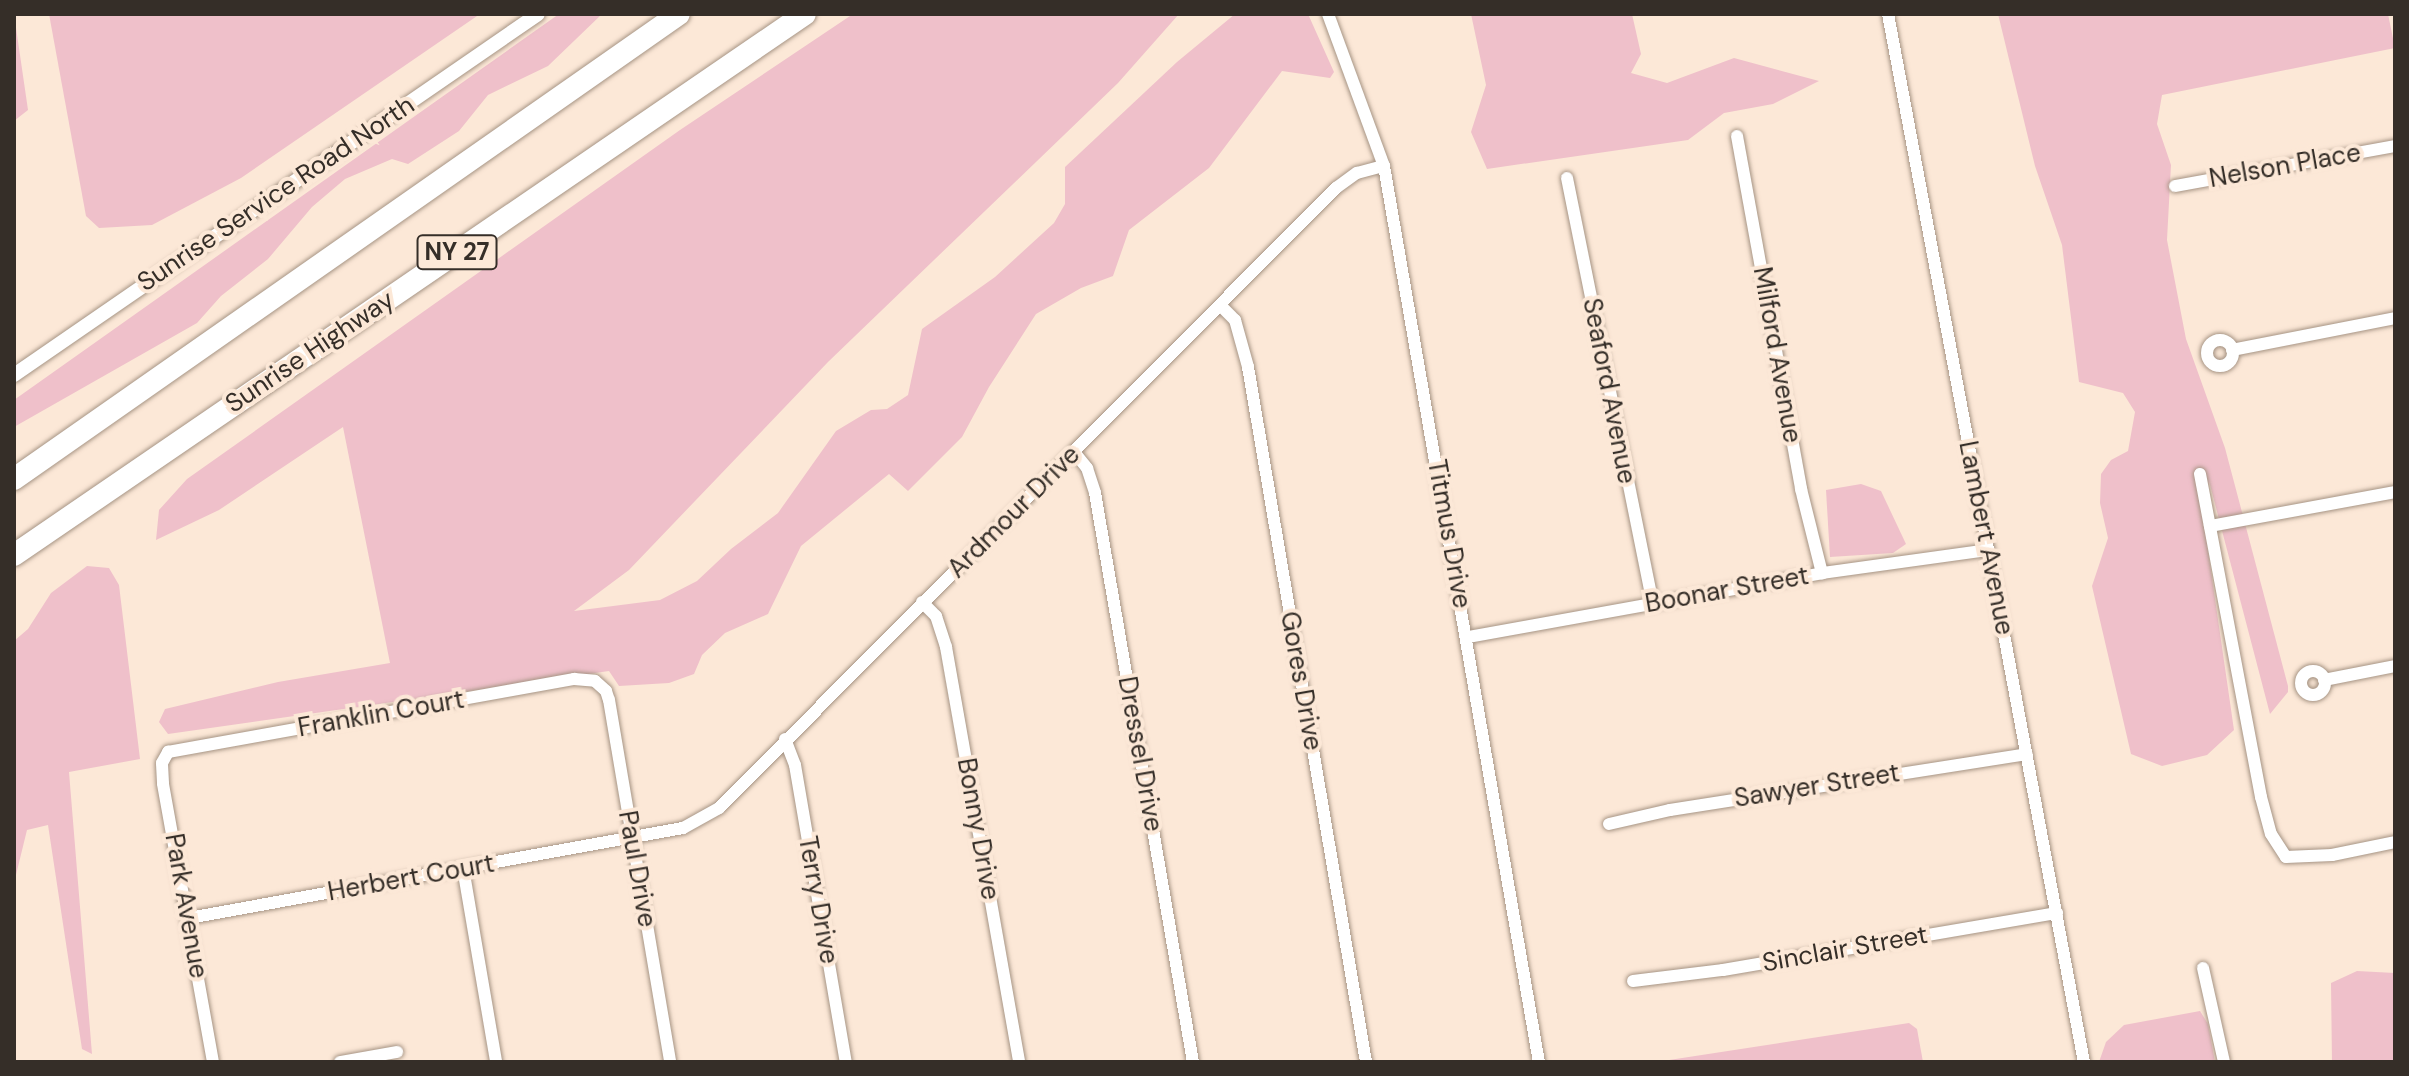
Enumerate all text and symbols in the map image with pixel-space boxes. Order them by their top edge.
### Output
street label: Sunrise Service Road North [132,90,420,298]
street label: Nelson Place [2207,137,2363,195]
road number: NY 27 [415,232,499,272]
street label: Milford Avenue [1746,264,1808,446]
street label: Sunrise Highway [220,284,400,420]
street label: Seaford Avenue [1576,296,1642,486]
street label: Lambert Avenue [1952,438,2020,638]
street label: Ardmour Drive [941,439,1087,585]
street label: Titmus Drive [1421,457,1477,611]
street label: Boonar Street [1643,560,1811,620]
street label: Gores Drive [1273,609,1329,753]
street label: Dressel Drive [1111,674,1169,834]
street label: Franklin Court [295,684,467,744]
street label: Bonny Drive [950,756,1006,902]
street label: Sawyer Street [1732,758,1902,814]
street label: Paul Drive [611,808,663,930]
street label: Park Avenue [158,831,214,981]
street label: Terry Drive [791,834,845,966]
street label: Herbert Court [325,848,497,908]
street label: Sinclair Street [1760,919,1930,979]

